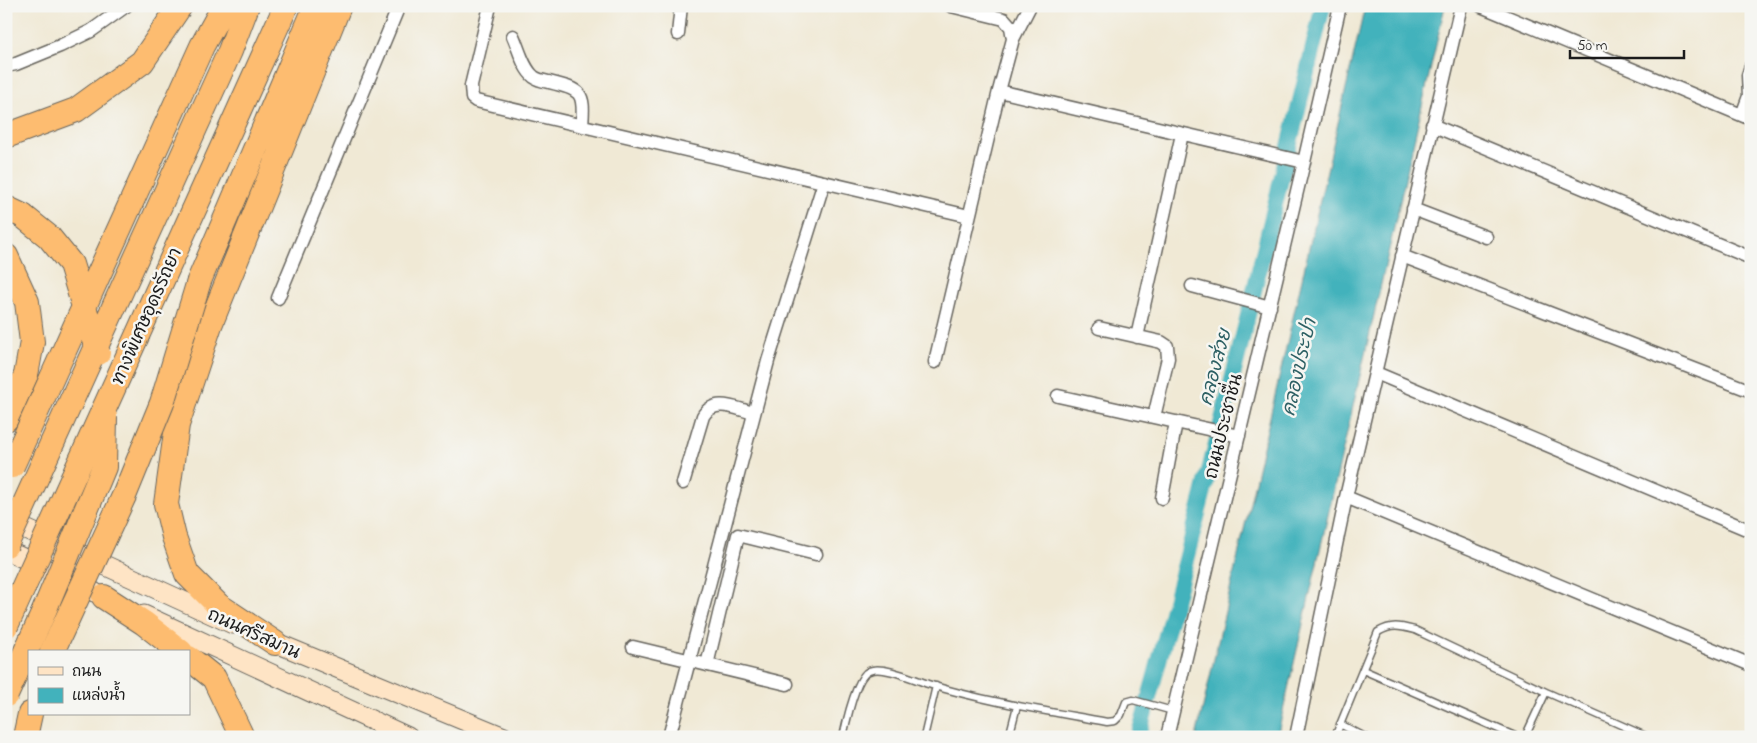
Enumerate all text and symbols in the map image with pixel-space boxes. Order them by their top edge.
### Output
scale bar [1570,28,1683,60]
text: 50 m [1577,35,1608,57]
street label: ทางพิเศษอุดรรัถยา [106,244,190,390]
water label: คลองประปา [1276,315,1325,419]
water label: คลองส่วย [1193,325,1240,409]
street label: ถนนประชาชื่น [1193,369,1251,482]
street label: ถนนศรีสมาน [203,602,304,667]
legend [28,650,190,716]
text: ถนน [72,661,101,683]
text: แหล่งน้ำ [72,681,126,707]

